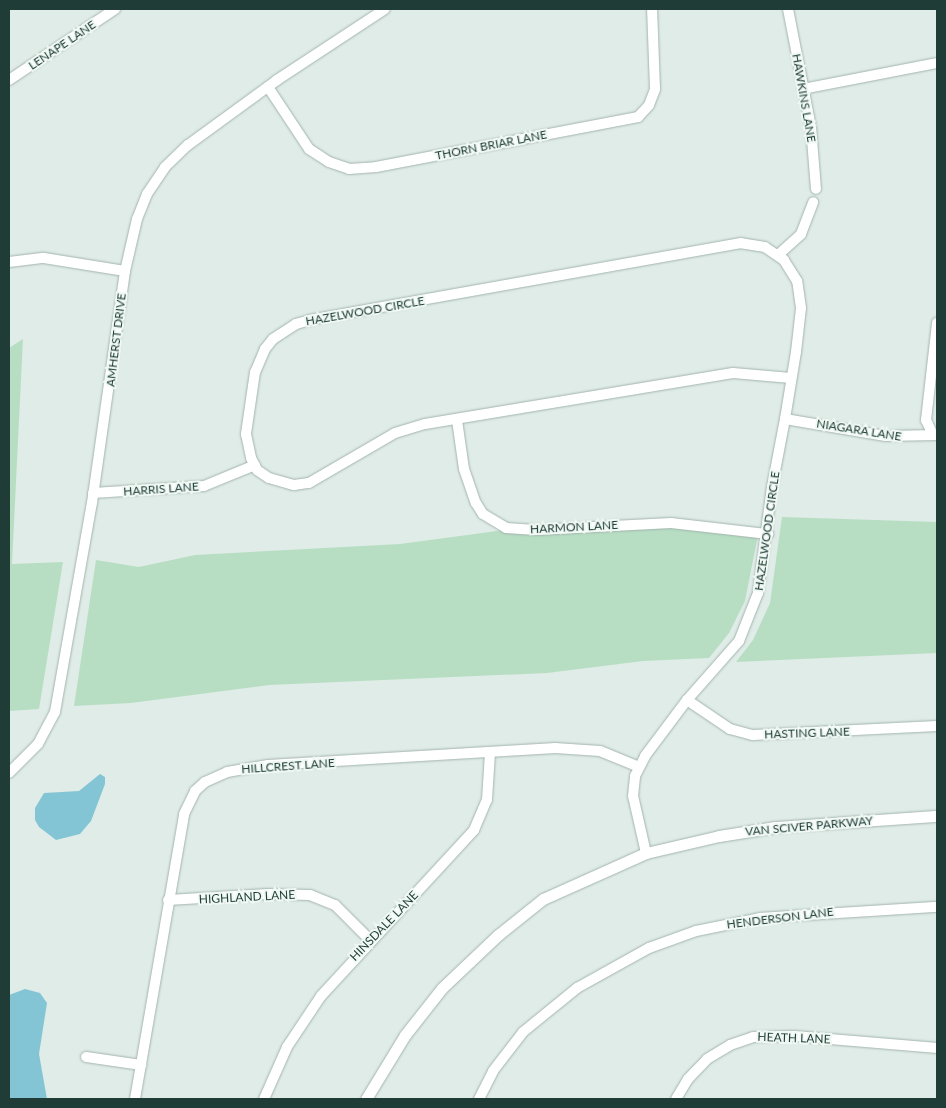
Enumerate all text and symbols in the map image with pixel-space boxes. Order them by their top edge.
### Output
street label: LENAPE LANE [26,17,98,73]
street label: HAWKINS LANE [789,53,819,143]
street label: THORN BRIAR LANE [434,127,548,163]
street label: AMHERST DRIVE [103,292,129,388]
street label: HAZELWOOD CIRCLE [304,293,426,329]
street label: NIAGARA LANE [815,416,903,444]
street label: HAZELWOOD CIRCLE [751,470,783,592]
street label: HARRIS LANE [123,479,199,499]
street label: HARMON LANE [530,518,618,536]
street label: HASTING LANE [764,724,850,742]
street label: HILLCREST LANE [241,756,335,776]
street label: VAN SCIVER PARKWAY [744,813,874,839]
street label: HIGHLAND LANE [198,887,296,907]
street label: HINSDALE LANE [347,888,421,964]
street label: HENDERSON LANE [726,904,834,932]
street label: HEATH LANE [757,1030,831,1046]

